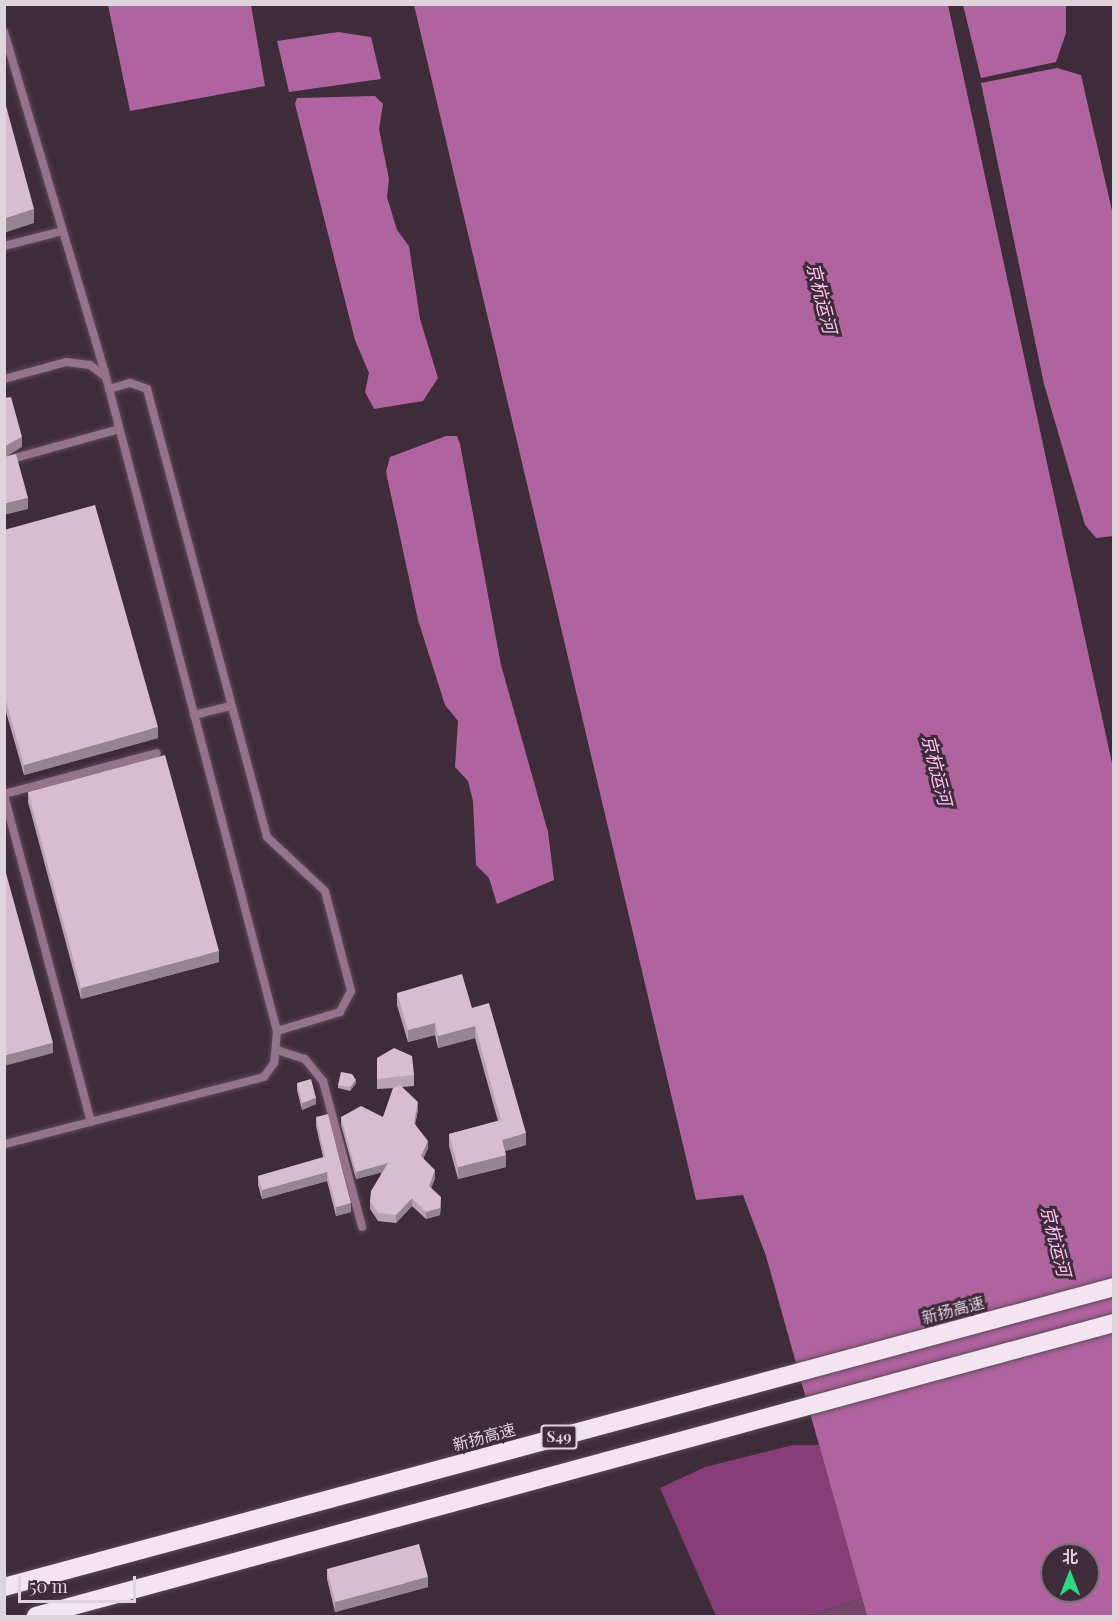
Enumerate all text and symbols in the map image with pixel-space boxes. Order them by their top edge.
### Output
water label: 京杭运河 [803,260,841,336]
water label: 京杭运河 [918,732,956,808]
water label: 京杭运河 [1037,1203,1075,1279]
street label: 新扬高速 [920,1292,986,1328]
street label: 新扬高速 [451,1419,517,1455]
road number: S49 [540,1425,578,1449]
north arrow [1040,1543,1100,1603]
text: 北 [1062,1546,1078,1567]
scale bar [21,1564,140,1602]
text: 50 m [29,1574,68,1598]

